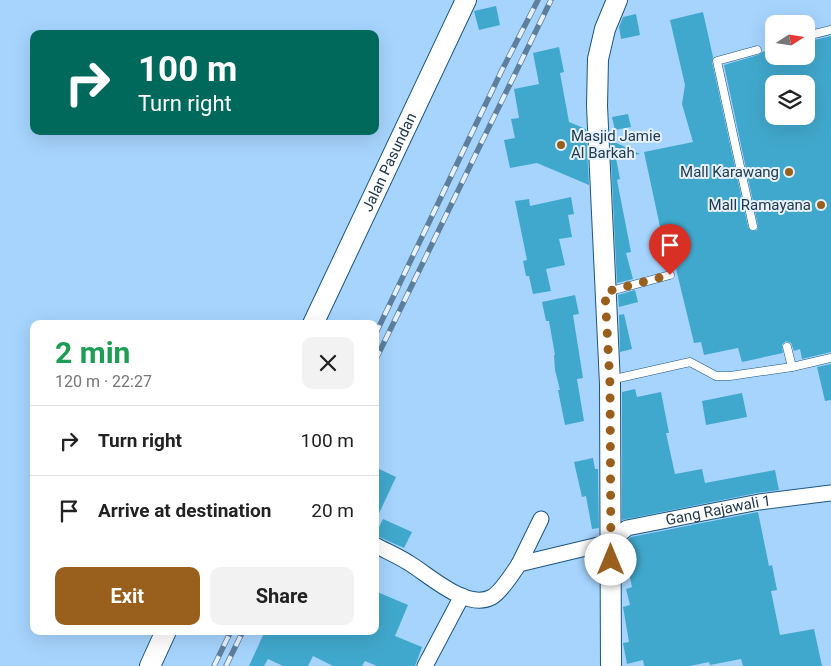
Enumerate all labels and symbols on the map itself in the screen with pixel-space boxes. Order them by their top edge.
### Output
north arrow [765,15,815,65]
street label: Jalan Pasundan [358,110,420,214]
place label: Masjid Jamie Al Barkah [571,127,661,162]
marker: Masjid Jamie Al Barkah [555,139,567,151]
place label: Mall Karawang [680,163,779,181]
marker: Mall Karawang [783,166,795,178]
place label: Mall Ramayana [709,196,811,214]
marker: Mall Ramayana [815,199,827,211]
pin [649,224,691,275]
street label: Gang Rajawali 1 [664,492,772,529]
position arrow [584,533,636,585]

